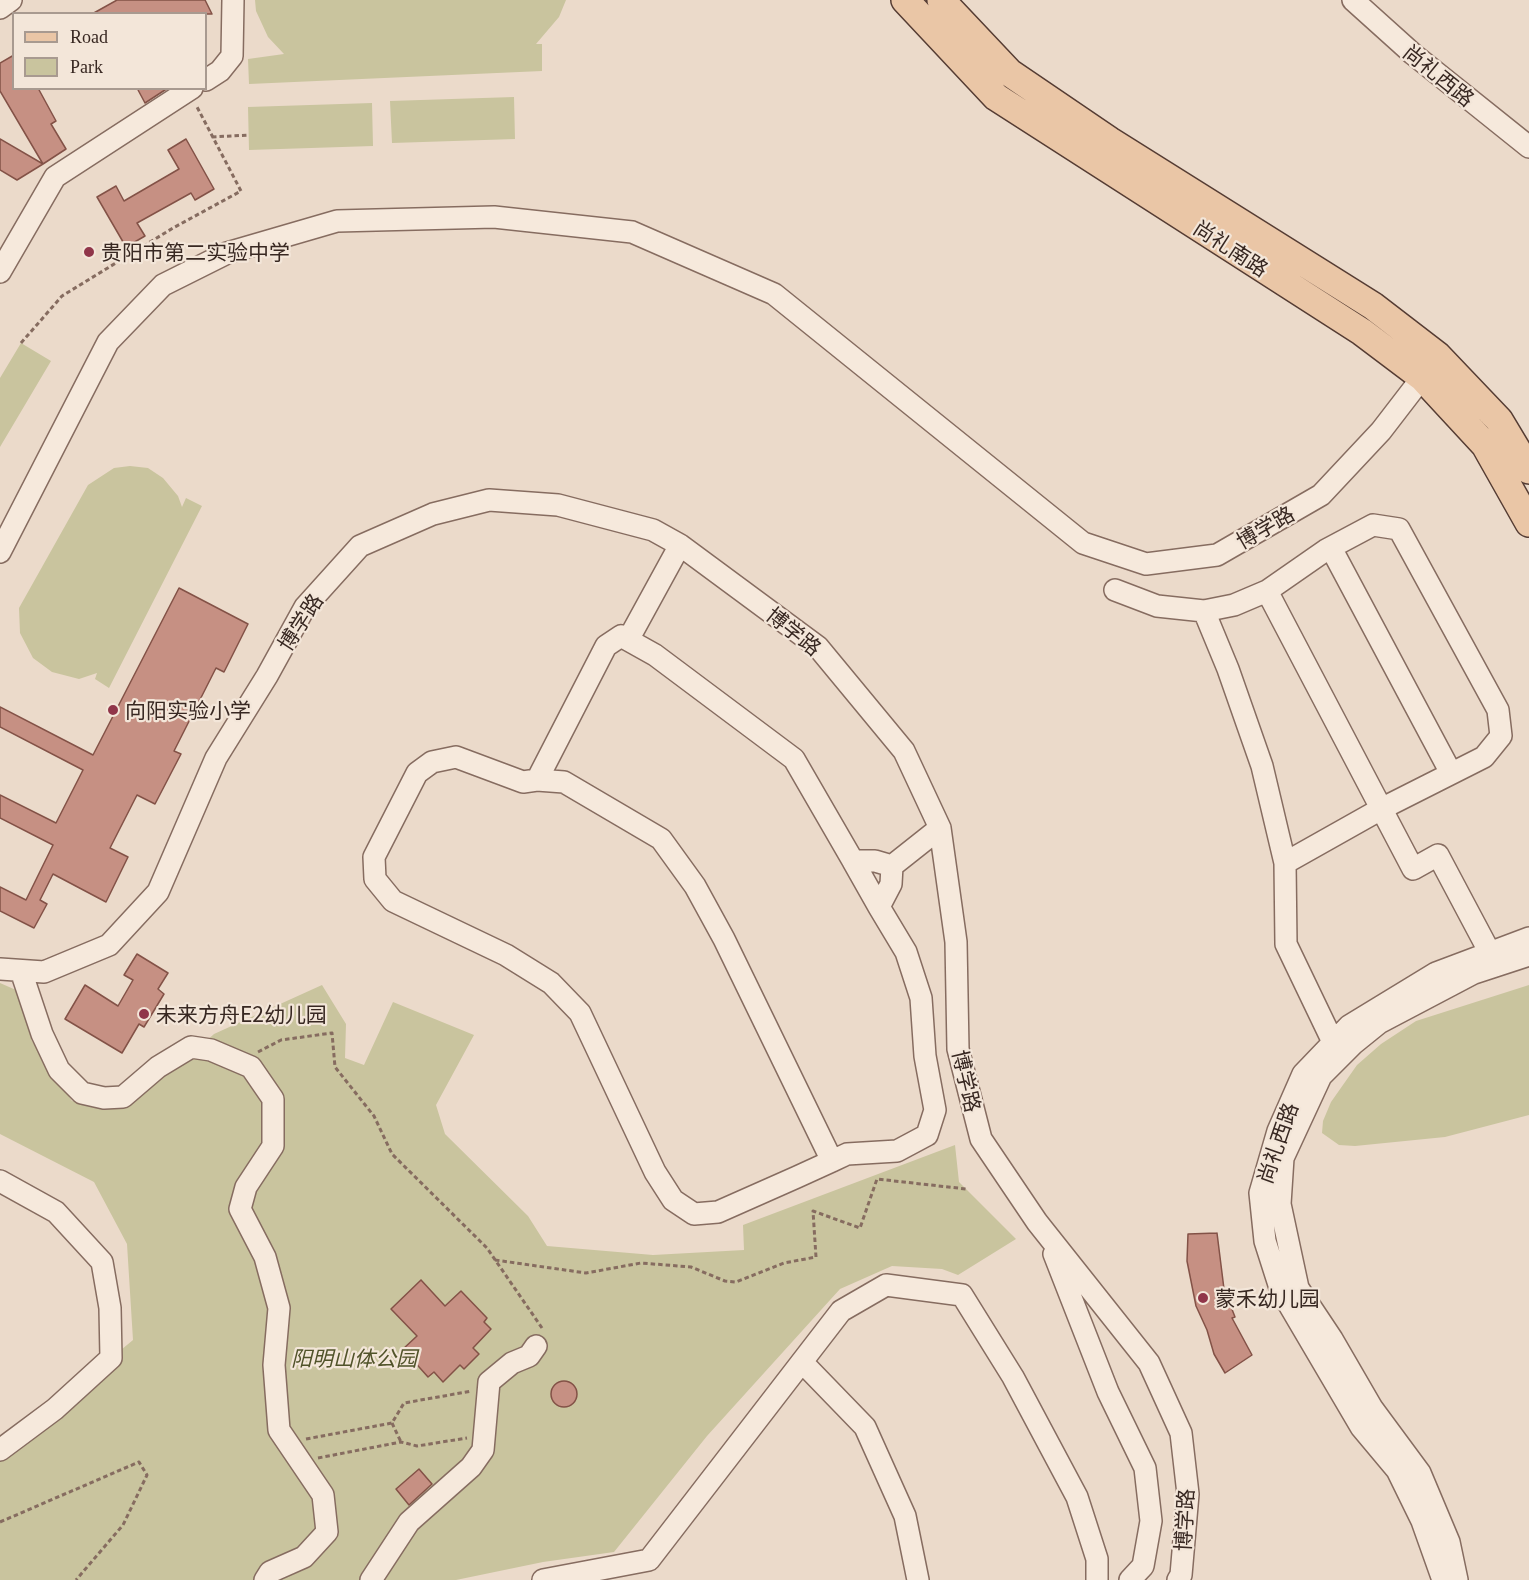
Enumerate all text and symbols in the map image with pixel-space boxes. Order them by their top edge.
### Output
legend [12,12,207,90]
text: Road [70,27,108,47]
street label: 尚礼西路 [1398,39,1480,111]
text: Park [70,57,103,77]
street label: 尚礼南路 [1189,215,1273,281]
place label: 贵阳市第二实验中学 [101,239,290,265]
marker: 贵阳市第二实验中学 [82,245,96,259]
street label: 博学路 [1231,500,1299,554]
street label: 博学路 [272,589,328,655]
street label: 博学路 [762,601,826,661]
place label: 向阳实验小学 [125,697,251,723]
marker: 向阳实验小学 [106,703,120,717]
place label: 未来方舟E2幼儿园 [156,1001,327,1027]
marker: 未来方舟E2幼儿园 [137,1007,151,1021]
street label: 博学路 [948,1047,986,1115]
street label: 尚礼西路 [1251,1099,1303,1187]
place label: 蒙禾幼儿园 [1215,1285,1320,1311]
marker: 蒙禾幼儿园 [1196,1291,1210,1305]
park label: 阳明山体公园 [291,1345,417,1371]
street label: 博学路 [1170,1488,1198,1552]

